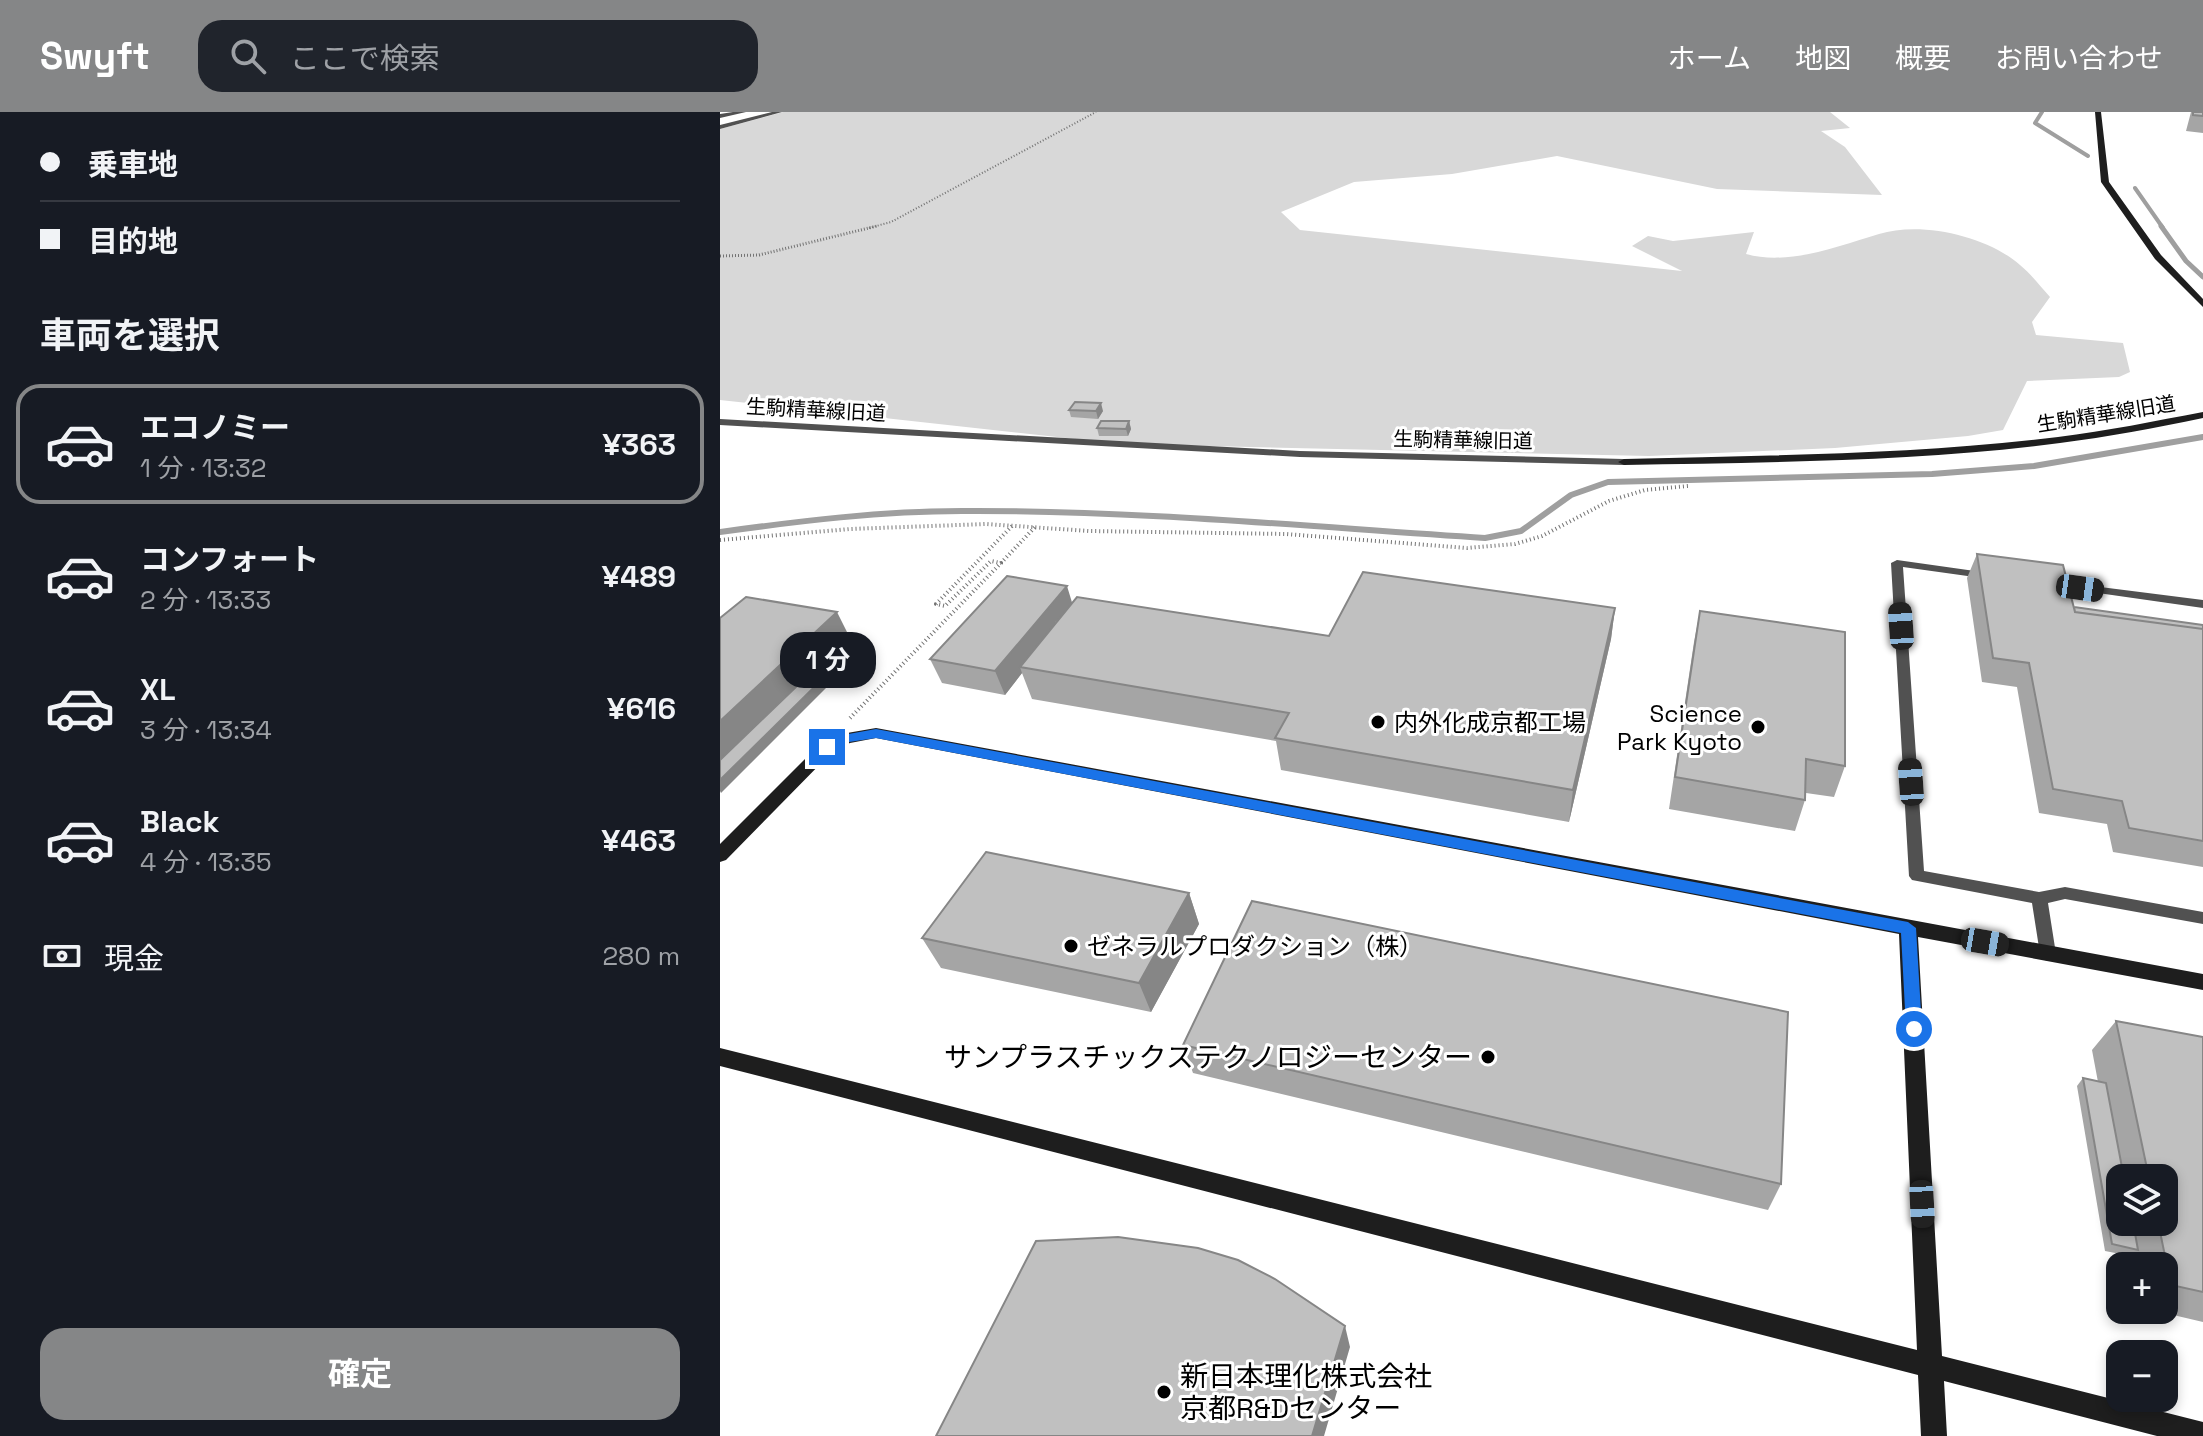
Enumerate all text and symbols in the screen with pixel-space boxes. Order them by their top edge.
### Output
search box [198,20,758,92]
text: Swyft [40,32,150,80]
icon: search [226,34,270,78]
text: ここで検索 [290,39,440,78]
text: ホーム [1668,40,1751,76]
text: 地図 [1795,40,1851,76]
text: 概要 [1895,40,1951,76]
text: お問い合わせ [1995,40,2163,76]
text: 乗車地 [88,145,178,184]
text: 目的地 [88,222,178,261]
text: 車両を選択 [40,313,220,359]
street label: 生駒精華線旧道 [2035,390,2177,438]
street label: 生駒精華線旧道 [745,393,887,427]
icon: car [44,408,116,480]
text: エコノミー [140,408,290,447]
text: ¥363 [602,425,676,464]
street label: 生駒精華線旧道 [1393,426,1533,454]
text: 1 分 · 13:32 [140,451,266,485]
icon: car [44,540,116,612]
text: コンフォート [140,540,319,579]
text: ¥489 [602,557,676,596]
car [2055,573,2105,603]
text: 2 分 · 13:33 [140,583,271,617]
car [1887,601,1915,651]
callout: 1 分 [779,631,875,687]
text: 1 分 [806,643,850,677]
text: XL [140,670,176,709]
icon: car [44,672,116,744]
text: ¥616 [607,689,676,728]
place label: Science Park Kyoto [1617,698,1742,757]
place label: 内外化成京都工場 [1394,707,1586,738]
text: 3 分 · 13:34 [140,713,272,747]
marker: 内外化成京都工場 [1369,713,1387,731]
marker: Science Park Kyoto [1749,718,1767,736]
route end [809,729,845,765]
car [1897,757,1925,807]
text: Black [140,802,219,841]
icon: car [44,804,116,876]
text: ¥463 [602,821,676,860]
text: 4 分 · 13:35 [140,845,272,879]
car [1959,926,2011,958]
place label: ゼネラルプロダクション（株） [1087,931,1423,962]
icon: cash [40,934,84,978]
marker: ゼネラルプロダクション（株） [1062,937,1080,955]
text: 現金 [104,939,164,978]
text: 280 m [602,939,680,973]
route start [1896,1011,1932,1047]
place label: サンプラスチックステクノロジーセンター [944,1039,1472,1075]
marker: サンプラスチックステクノロジーセンター [1479,1048,1497,1066]
map controls [2106,1164,2178,1412]
button: layers [2106,1164,2178,1236]
car [1909,1179,1935,1229]
button: + [2106,1252,2178,1324]
button: 確定 [40,1328,680,1420]
button: − [2106,1340,2178,1412]
place label: 新日本理化株式会社 京都R&Dセンター [1180,1358,1432,1426]
marker: 新日本理化株式会社 京都R&Dセンター [1155,1383,1173,1401]

